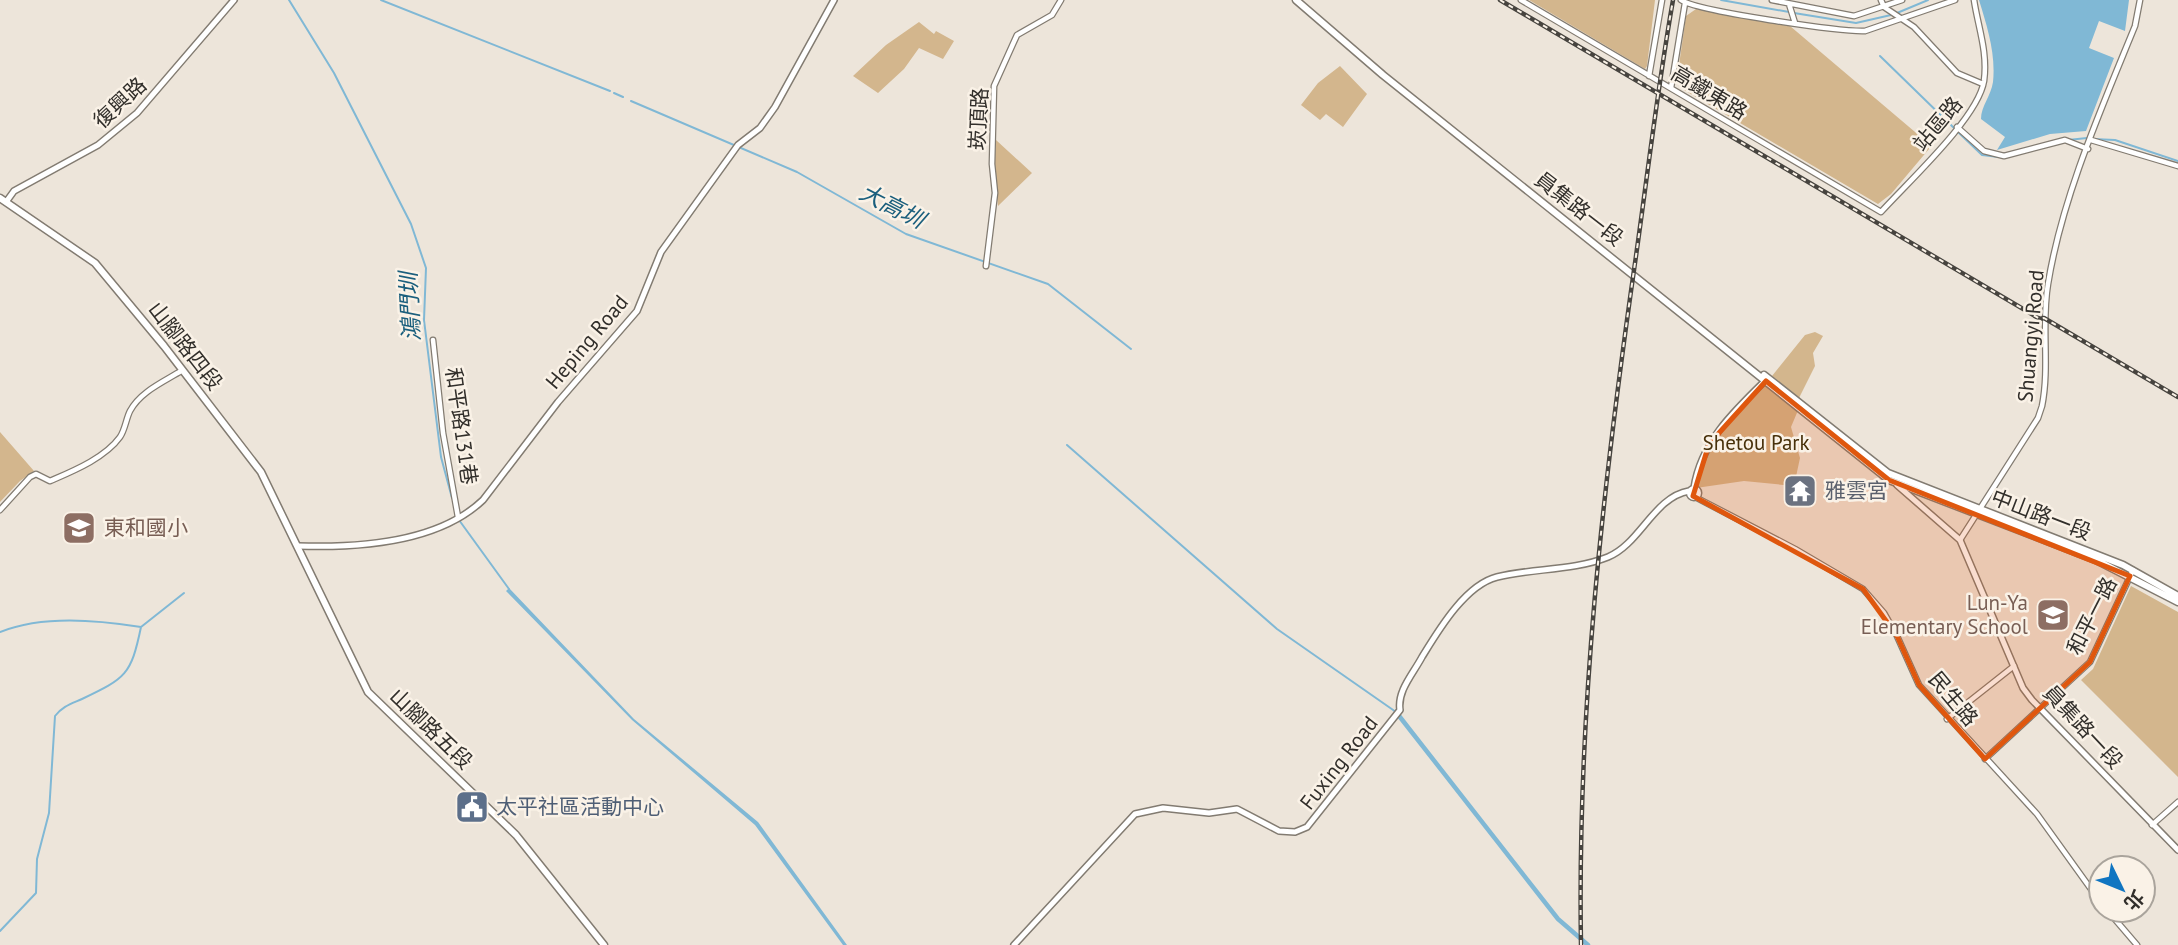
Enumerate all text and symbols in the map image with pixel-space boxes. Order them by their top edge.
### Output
street label: 高鐵東路 [1666,59,1752,126]
street label: 復興路 [87,71,152,134]
street label: 崁頂路 [963,87,994,151]
street label: 站區路 [1907,91,1968,156]
street label: 員集路一段 [1530,166,1629,252]
water label: 大高圳 [855,177,932,235]
water label: 鴻門圳 [393,269,426,342]
street label: Shuangyi Road [2011,269,2050,403]
street label: Heping Road [539,289,634,394]
street label: 山腳路四段 [142,296,228,395]
street label: 和平路131巷 [440,365,483,486]
park label: Shetou Park [1703,429,1810,456]
temple icon: 雅雲宮 [1781,472,1819,510]
place label: 雅雲宮 [1825,477,1888,504]
street label: 中山路一段 [1987,483,2095,546]
school or university icon: 東和國小 [60,509,98,547]
place label: 東和國小 [104,514,188,541]
street label: 和平一路 [2060,572,2123,659]
place label: Lun-Ya Elementary School [1861,589,2028,640]
school or university icon: Lun-Ya Elementary School [2034,596,2072,634]
street label: 民生路 [1923,666,1984,731]
street label: 員集路一段 [2038,679,2129,774]
street label: 山腳路五段 [384,682,478,775]
street label: Fuxing Road [1294,710,1384,815]
public building icon: 太平社區活動中心 [453,788,491,826]
place label: 太平社區活動中心 [496,793,664,820]
north arrow [2087,854,2157,924]
text: 北 [2119,885,2150,916]

